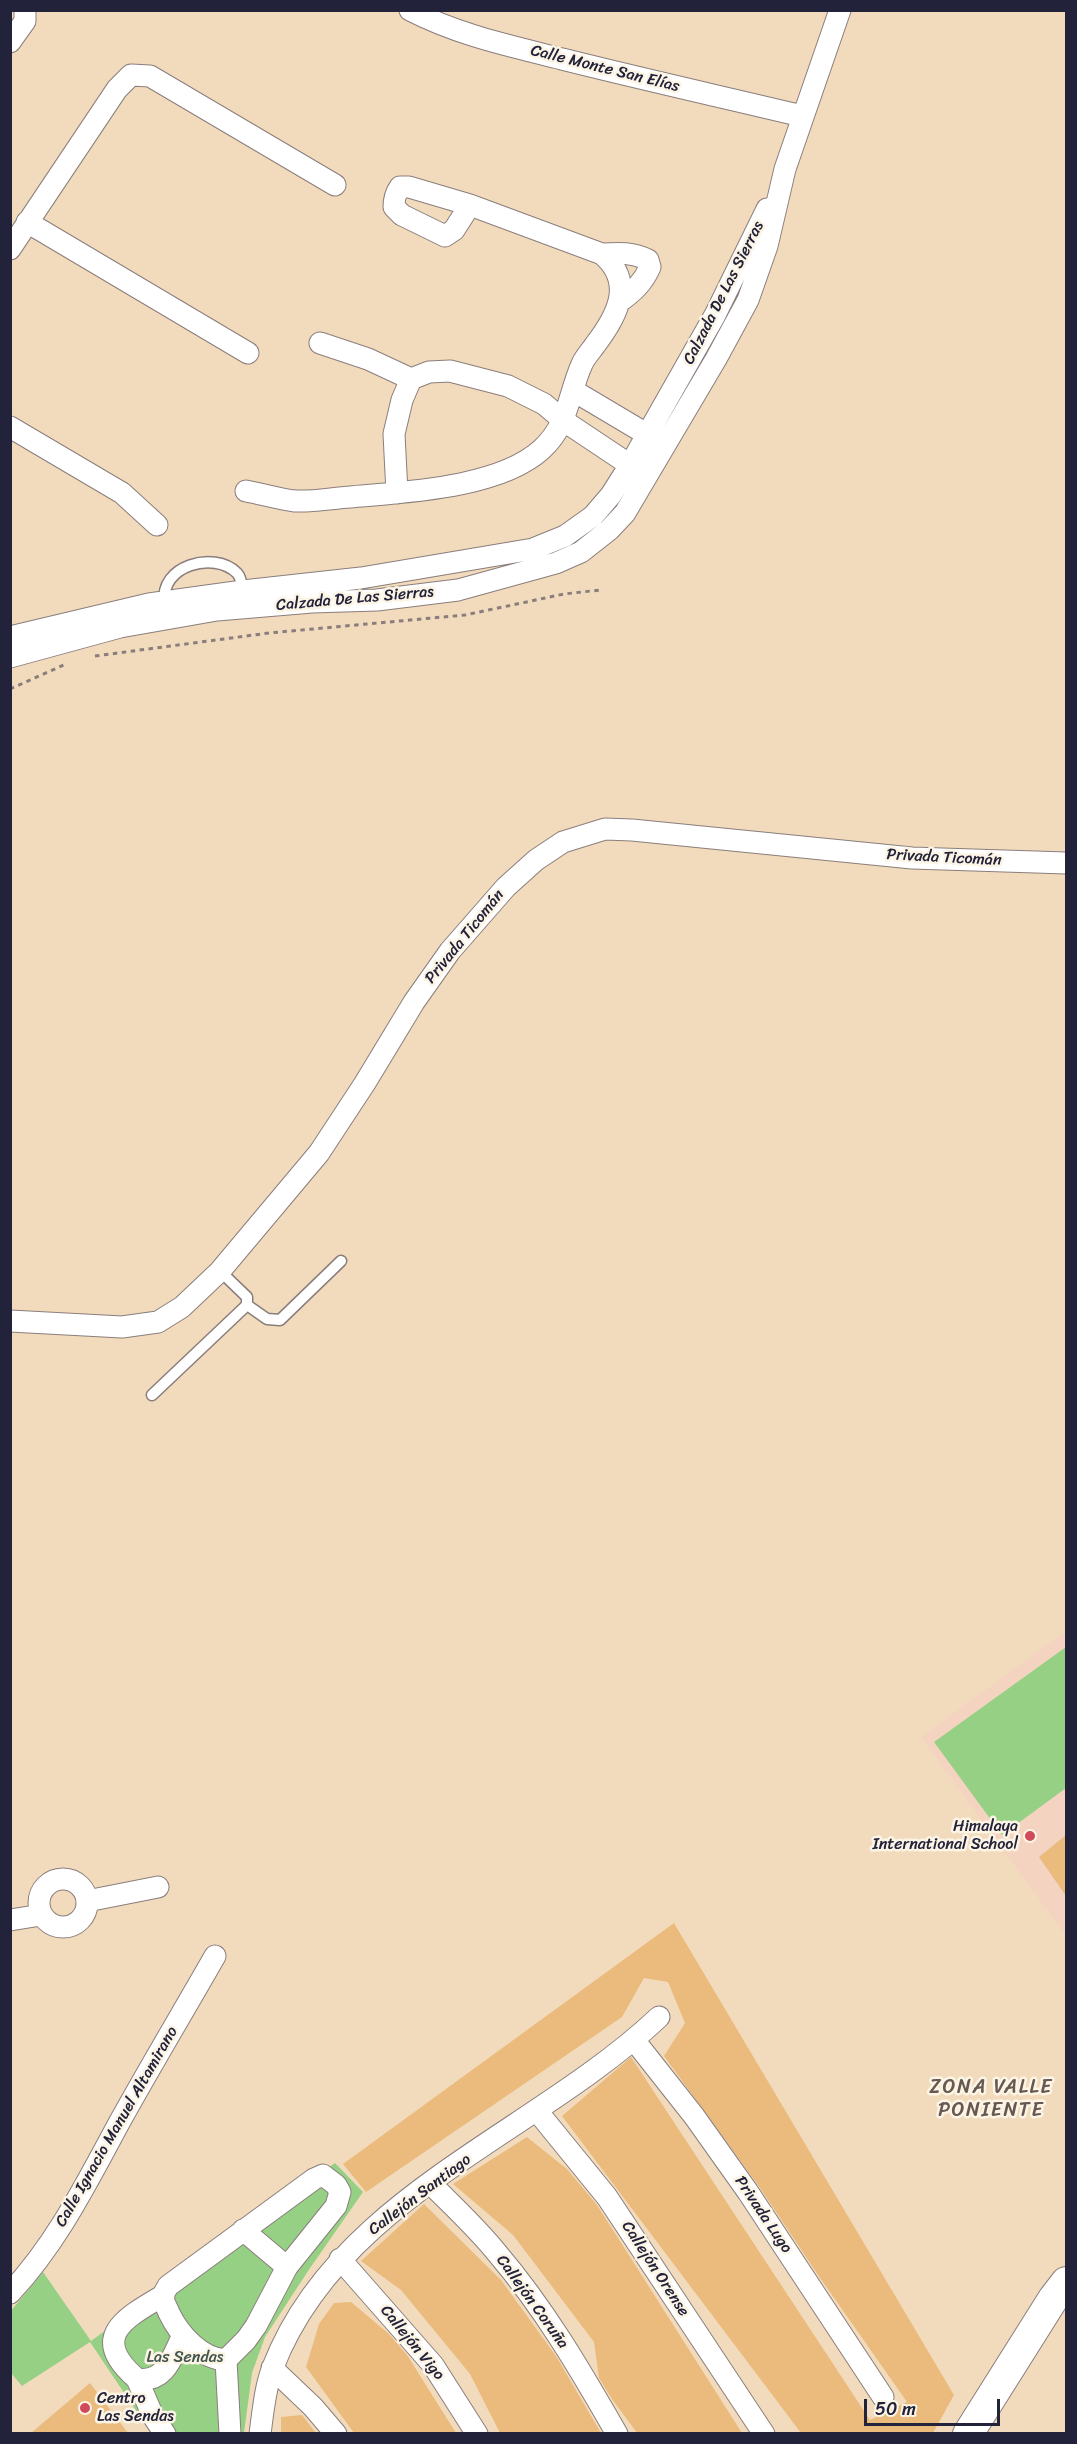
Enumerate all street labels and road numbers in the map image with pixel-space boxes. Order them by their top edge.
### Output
street label: Calle Monte San Elías [529,41,681,97]
street label: Calzada De Las Sierras [680,218,768,368]
street label: Calzada De Las Sierras [275,583,435,615]
street label: Privada Ticomán [886,845,1002,871]
street label: Privada Ticomán [421,886,509,988]
street label: Calle Ignacio Manuel Altamirano [52,2024,182,2230]
street label: Callejón Santiago [365,2150,475,2240]
street label: Privada Lugo [730,2173,796,2257]
street label: Callejón Orense [617,2218,693,2320]
street label: Callejón Coruña [492,2252,572,2352]
street label: Callejón Vigo [376,2302,448,2384]

